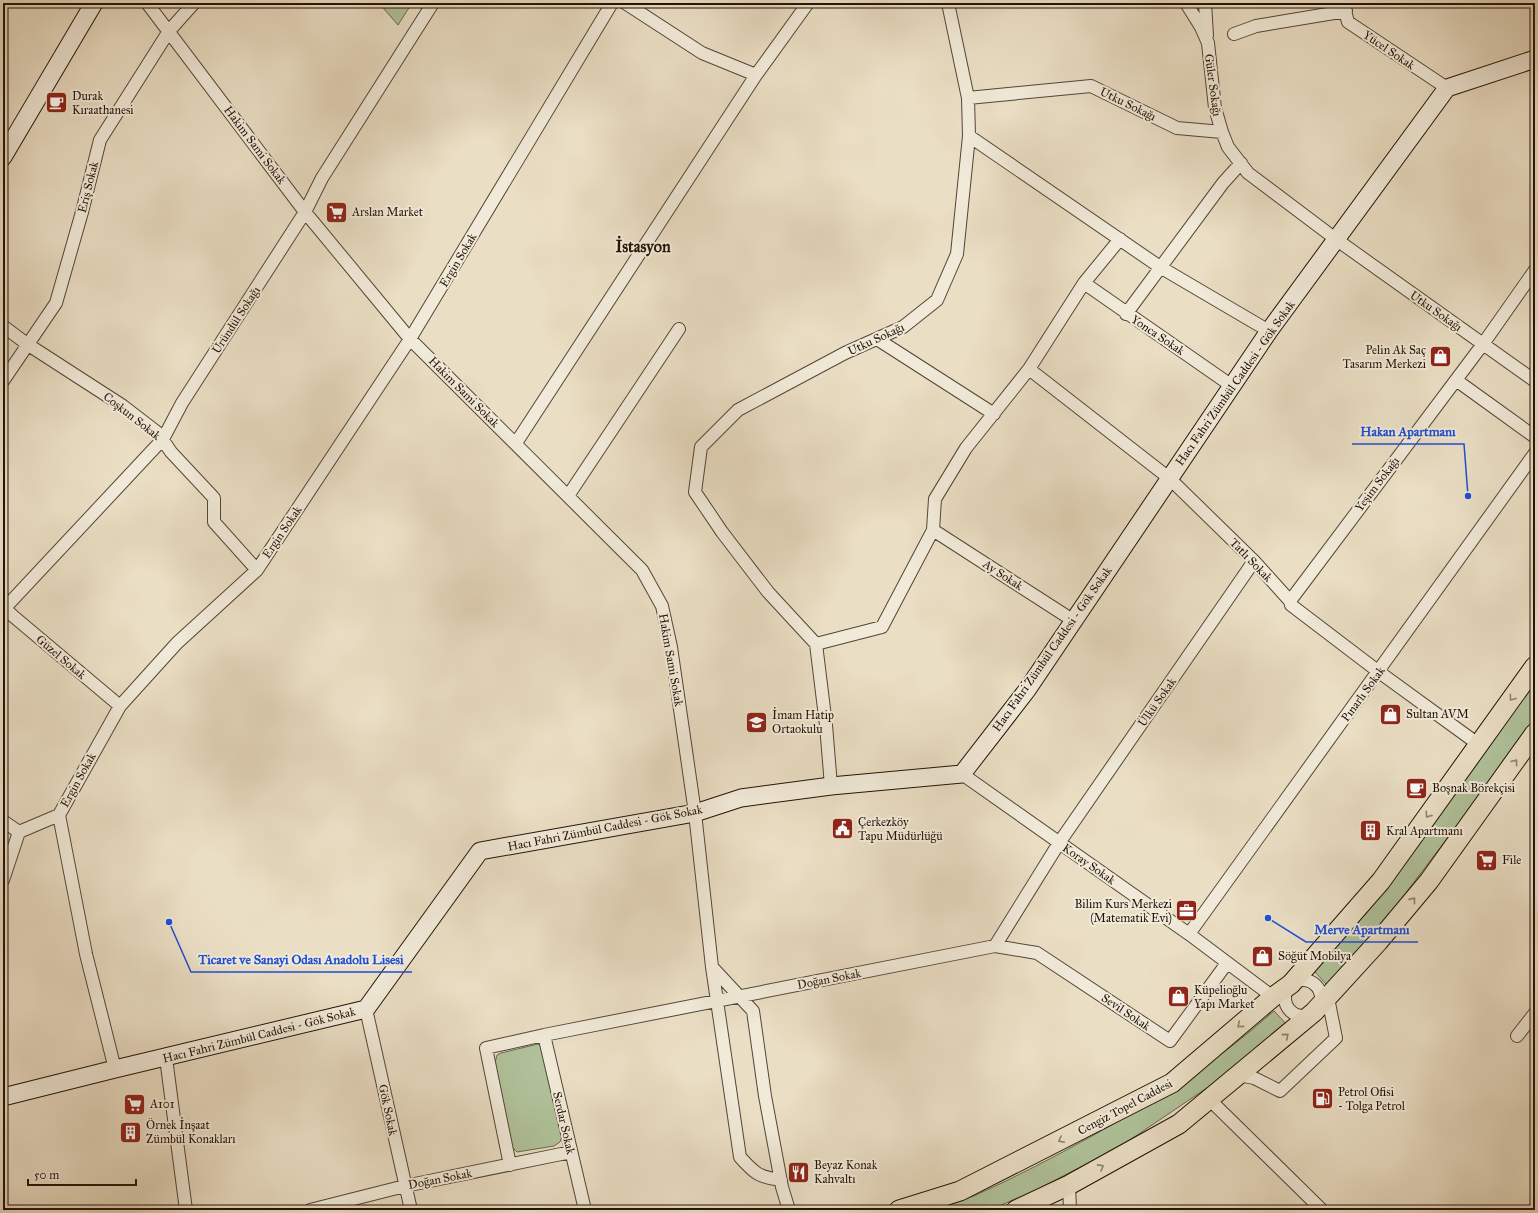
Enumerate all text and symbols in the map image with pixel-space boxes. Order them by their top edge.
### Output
street label: Yücel Sokak [1361,28,1418,73]
street label: Güler Sokağı [1201,53,1224,118]
street label: Utku Sokağı [1097,84,1159,125]
place label: Durak Kıraathanesi [72,89,134,117]
cafe icon: Durak Kıraathanesi [43,90,69,116]
street label: Hakim Sami Sokak [221,103,289,187]
street label: Eriş Sokak [75,159,101,214]
supermarket icon: Arslan Market [324,199,350,225]
place label: Arslan Market [351,205,424,219]
street label: Ergin Sokak [436,230,481,290]
district label: İstasyon [615,235,671,257]
street label: Üründül Sokağı [208,283,264,357]
street label: Utku Sokağı [1407,288,1465,335]
street label: Hacı Fahri Zümbül Caddesi - Gök Sokak [1172,297,1298,468]
street label: Yonca Sokak [1129,312,1188,358]
street label: Utku Sokağı [846,320,907,359]
place label: Pelin Ak Saç Tasarım Merkezi [1343,343,1427,371]
shop icon: Pelin Ak Saç Tasarım Merkezi [1428,344,1454,370]
street label: Hakim Sami Sokak [426,354,503,431]
street label: Coşkun Sokak [101,389,164,443]
callout: Hakan Apartmanı [1352,419,1464,444]
text: Hakan Apartmanı [1360,424,1456,440]
street label: Yeşim Sokağı [1352,453,1403,515]
street label: Ergin Sokak [259,503,306,561]
street label: Tatlı Sokak [1227,535,1275,585]
street label: Ay Sokak [979,556,1026,593]
street label: Hacı Fahri Zümbül Caddesi - Gök Sokak [989,563,1115,734]
street label: Hakim Sami Sokak [656,612,686,708]
street label: Güzel Sokak [33,632,89,682]
street label: Pınarlı Sokak [1338,663,1388,724]
street label: Ülkü Sokak [1134,674,1179,729]
one-way arrow [1510,693,1517,700]
shop icon: Sultan AVM [1378,701,1404,727]
place label: İmam Hatip Ortaokulu [772,707,834,736]
place label: Sultan AVM [1406,707,1469,721]
school or university icon: İmam Hatip Ortaokulu [743,709,769,735]
street label: Ergin Sokak [57,750,100,810]
one-way arrow [1510,759,1517,766]
cafe icon: Boşnak Börekçisi [1403,775,1429,801]
place label: Boşnak Börekçisi [1432,781,1516,795]
street label: Hacı Fahri Zümbül Caddesi - Gök Sokak [506,802,704,854]
one-way arrow [1426,810,1433,817]
place label: Çerkezköy Tapu Müdürlüğü [858,815,943,844]
public building icon: Çerkezköy Tapu Müdürlüğü [830,816,856,842]
building icon: Kral Apartmanı [1358,818,1384,844]
place label: Kral Apartmanı [1386,824,1463,838]
street label: Koray Sokak [1060,841,1118,888]
supermarket icon: File [1474,847,1500,873]
place label: File [1502,853,1521,867]
place label: Bilim Kurs Merkezi (Matematik Evi) [1074,897,1173,925]
office icon: Bilim Kurs Merkezi (Matematik Evi) [1174,898,1200,924]
one-way arrow [1408,898,1415,905]
callout: Merve Apartmanı [1306,917,1418,942]
text: Merve Apartmanı [1314,922,1410,938]
shop icon: Söğüt Mobilya [1250,943,1276,969]
callout: Ticaret ve Sanayi Odası Anadolu Lisesi [191,947,412,972]
place label: Söğüt Mobilya [1278,949,1352,964]
text: Ticaret ve Sanayi Odası Anadolu Lisesi [197,952,404,968]
street label: Doğan Sokak [796,966,863,993]
place label: Küpelioğlu Yapı Market [1194,983,1255,1011]
shop icon: Küpelioğlu Yapı Market [1165,984,1191,1010]
street label: Sevil Sokak [1099,991,1153,1034]
street label: Hacı Fahri Zümbül Caddesi - Gök Sokak [161,1004,357,1066]
one-way arrow [1237,1021,1245,1028]
one-way arrow [1281,1033,1289,1040]
street label: Cengiz Topel Caddesi [1075,1076,1176,1139]
street label: Gök Sokak [376,1083,400,1137]
place label: Petrol Ofisi - Tolga Petrol [1338,1085,1406,1114]
fuel station icon: Petrol Ofisi - Tolga Petrol [1310,1086,1336,1112]
street label: Serdar Sokak [550,1090,578,1156]
supermarket icon: A101 [121,1091,147,1117]
place label: A101 [149,1097,175,1111]
place label: Örnek İnşaat Zümbül Konakları [146,1117,236,1146]
building icon: Örnek İnşaat Zümbül Konakları [117,1119,143,1145]
one-way arrow [1058,1135,1065,1143]
place label: Beyaz Konak Kahvaltı [814,1158,878,1186]
restaurant icon: Beyaz Konak Kahvaltı [786,1159,812,1185]
scale bar [28,1161,136,1187]
one-way arrow [1097,1164,1104,1172]
street label: Doğan Sokak [407,1166,474,1193]
text: 50 m [34,1168,59,1182]

